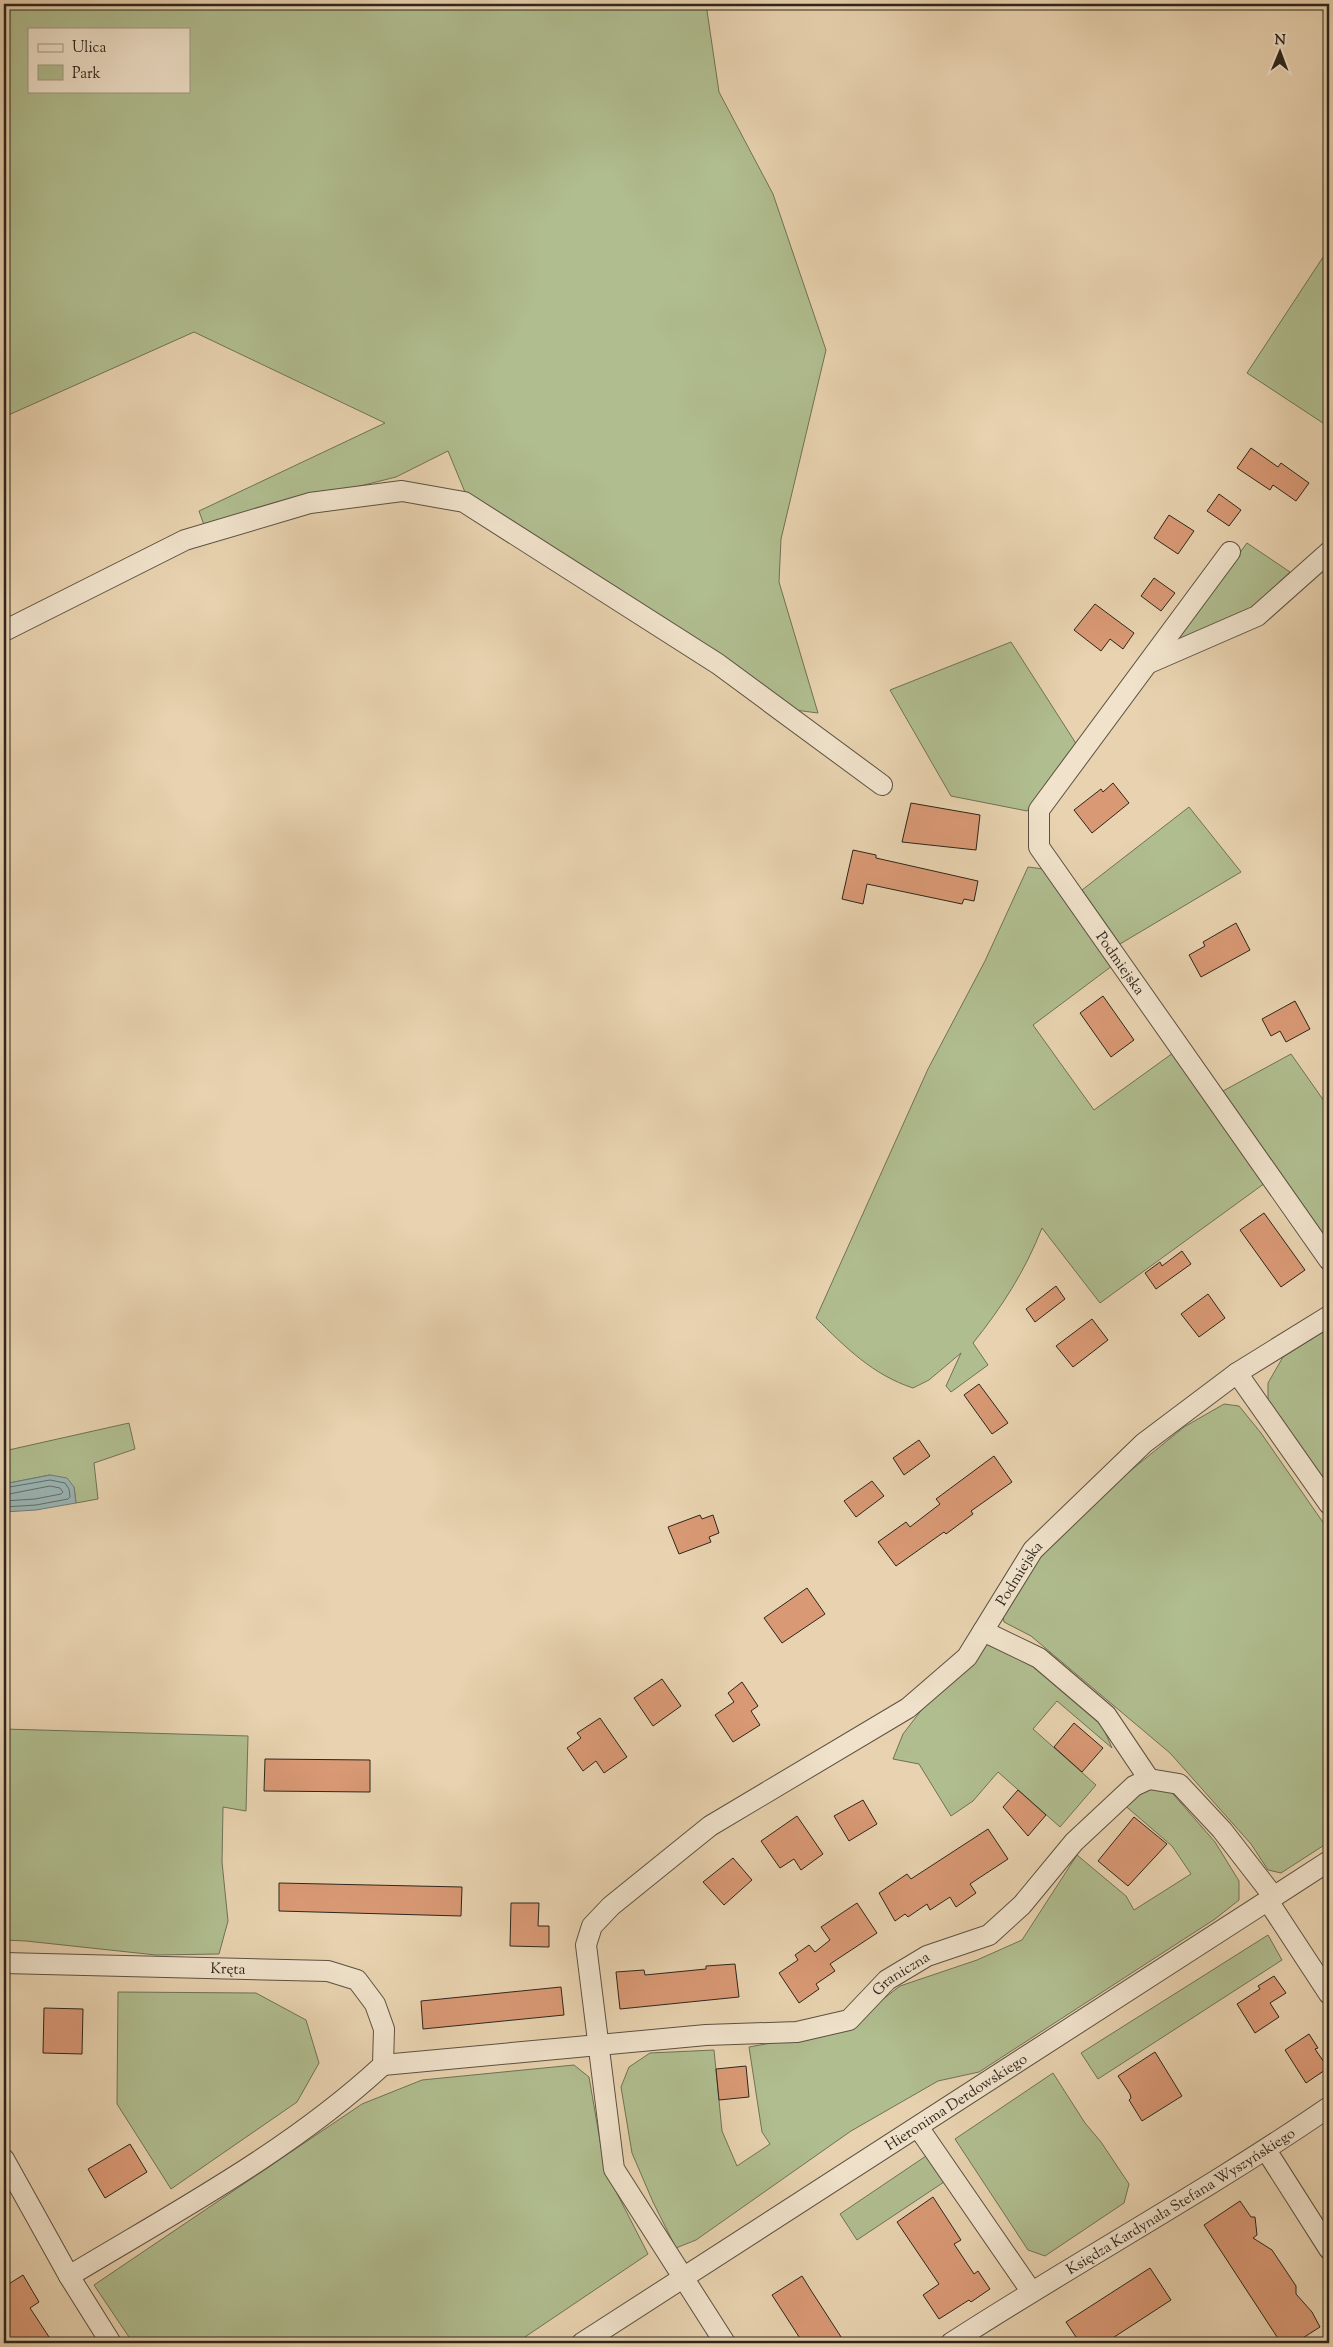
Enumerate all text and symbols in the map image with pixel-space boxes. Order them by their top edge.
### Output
legend [28,28,190,92]
north arrow [1256,28,1306,78]
text: N [1274,31,1286,51]
text: Ulica [72,38,106,59]
text: Park [72,64,101,85]
street label: Podmiejska [1090,928,1149,1000]
street label: Podmiejska [992,1537,1048,1611]
street label: Graniczna [868,1947,934,2001]
street label: Kręta [210,1959,246,1981]
street label: Hieronima Derdowskiego [882,2049,1032,2157]
street label: Księdza Kardynała Stefana Wyszyńskiego [1063,2123,1300,2281]

